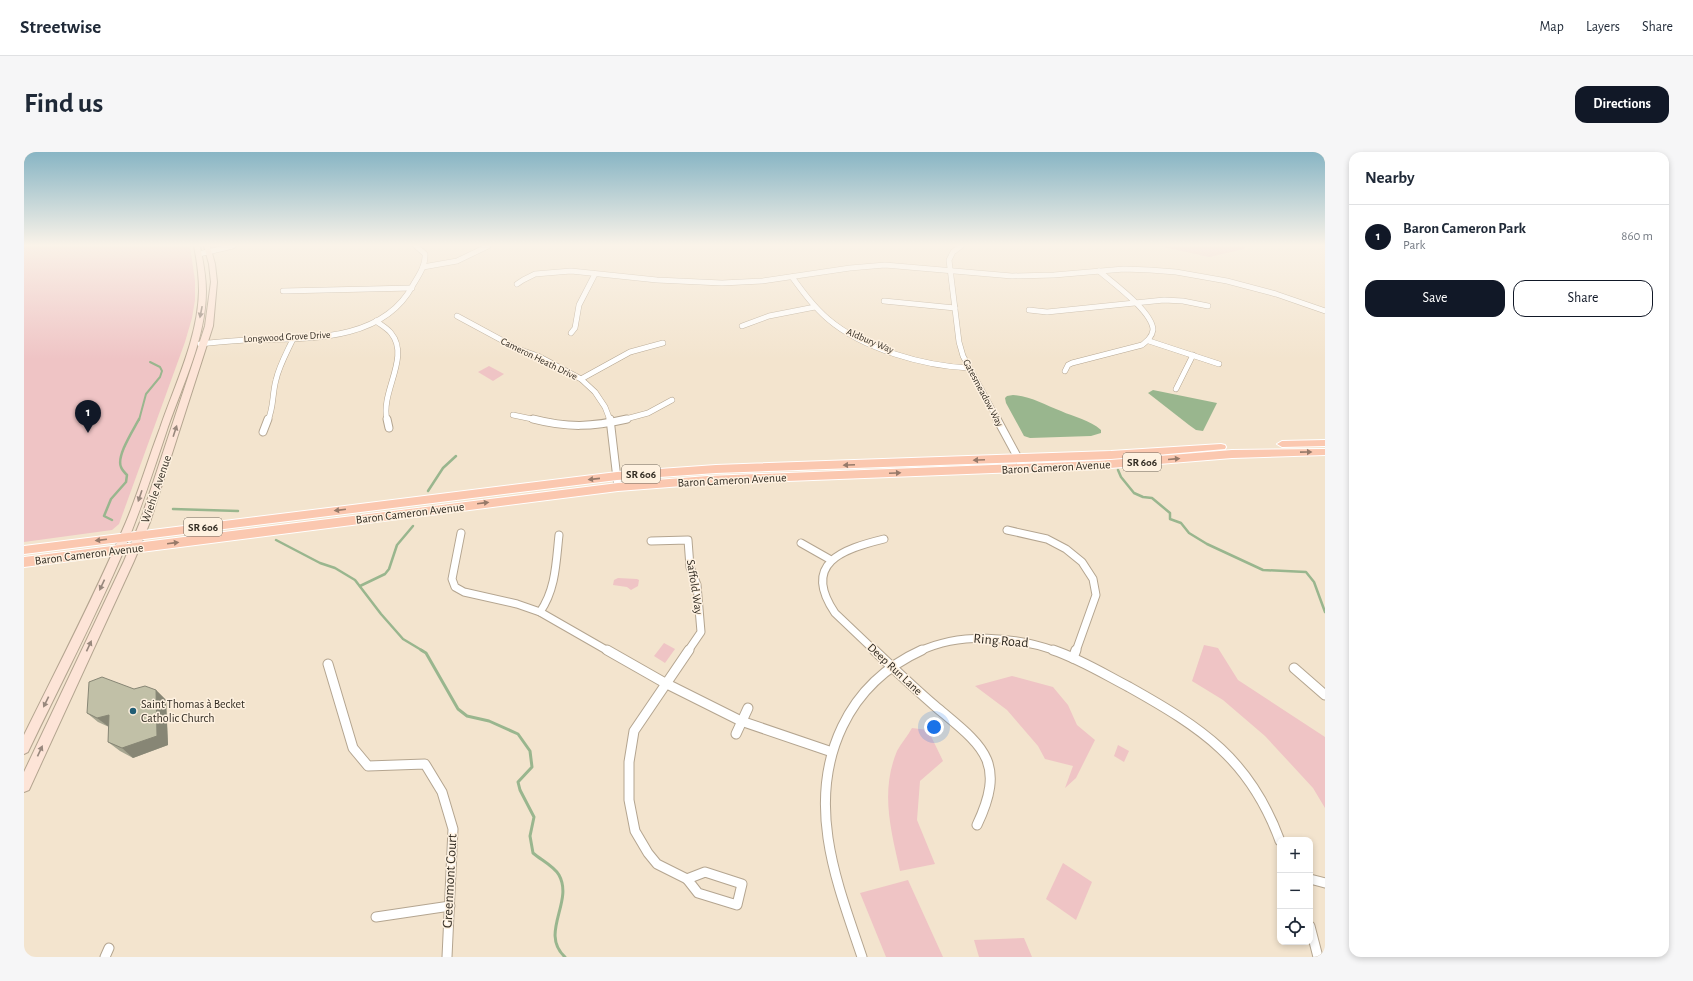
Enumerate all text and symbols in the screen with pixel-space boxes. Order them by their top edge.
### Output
text: Streetwise [20,18,101,37]
text: Map [1539,20,1564,34]
text: Layers [1586,20,1620,34]
text: Share [1642,20,1673,34]
button: Directions [1575,86,1669,123]
text: Find us [24,90,103,118]
text: Nearby [1365,169,1415,186]
text: Baron Cameron Park [1403,221,1526,236]
text: 1 [1376,230,1380,243]
text: 860 m [1621,230,1653,243]
text: Park [1403,239,1425,252]
button: Save [1365,280,1505,317]
button: Share [1513,280,1653,317]
one-way arrow [198,306,204,319]
street label: Aldbury Way [845,327,896,356]
street label: Longwood Grove Drive [243,330,331,344]
street label: Cameron Heath Drive [499,336,579,382]
street label: Gatesmeadow Way [961,358,1005,429]
pin: 1 [75,400,101,433]
one-way arrow [173,425,179,437]
one-way arrow [1300,449,1313,455]
road number: SR 606 [1123,453,1161,471]
street label: Wiehle Avenue [139,454,173,524]
one-way arrow [1168,456,1180,462]
one-way arrow [972,457,985,463]
street label: Baron Cameron Avenue [1001,458,1111,476]
one-way arrow [843,461,855,468]
road number: SR 606 [622,465,660,483]
one-way arrow [889,470,901,477]
street label: Baron Cameron Avenue [677,471,787,489]
one-way arrow [588,475,600,482]
one-way arrow [137,490,143,502]
street label: Baron Cameron Avenue [355,500,465,526]
one-way arrow [477,500,489,506]
one-way arrow [334,507,346,513]
road number: SR 606 [184,518,222,536]
one-way arrow [95,536,107,543]
one-way arrow [167,540,180,546]
street label: Baron Cameron Avenue [34,541,144,567]
street label: Saffold Way [684,559,705,616]
one-way arrow [99,579,105,590]
street label: Ring Road [973,632,1029,650]
one-way arrow [86,640,92,652]
street label: Deep Run Lane [865,641,925,697]
one-way arrow [43,696,49,708]
place label: Saint Thomas à Becket Catholic Church [141,698,245,724]
marker: Saint Thomas à Becket Catholic Church [128,706,138,716]
your location [924,717,944,737]
one-way arrow [37,746,43,757]
street label: Greenmont Court [441,833,459,929]
map controls [1277,837,1313,945]
button: + [1277,837,1313,873]
button: − [1277,873,1313,909]
button: locate [1277,909,1313,945]

